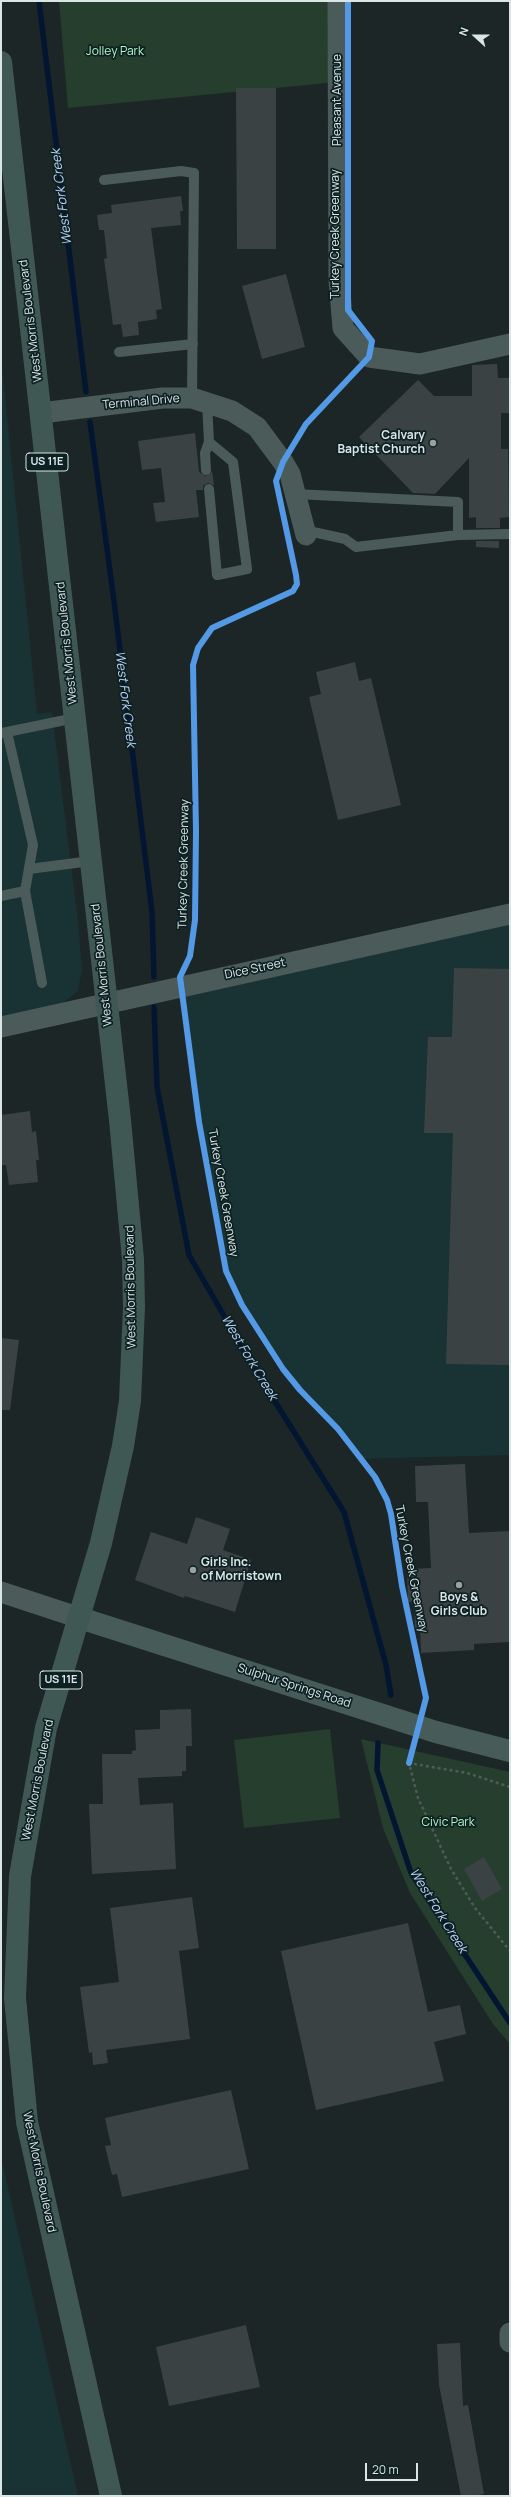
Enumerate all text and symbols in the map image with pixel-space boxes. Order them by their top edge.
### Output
north arrow [455,16,495,56]
text: N [455,25,472,38]
park label: Jolley Park [86,45,144,59]
street label: Pleasant Avenue [331,54,345,146]
water label: West Fork Creek [48,148,76,246]
street label: Turkey Creek Greenway [329,169,343,299]
street label: West Morris Boulevard [16,259,46,383]
street label: Terminal Drive [102,391,180,413]
place label: Calvary Baptist Church [338,429,425,457]
marker: Calvary Baptist Church [428,438,438,448]
road number: US 11E [26,453,68,471]
street label: West Morris Boulevard [53,581,81,705]
water label: West Fork Creek [111,650,139,748]
street label: Turkey Creek Greenway [176,799,192,929]
street label: West Morris Boulevard [88,903,116,1027]
street label: Dice Street [223,956,287,982]
street label: Turkey Creek Greenway [205,1128,241,1258]
street label: West Morris Boulevard [123,1225,139,1349]
water label: West Fork Creek [217,1312,281,1404]
street label: Turkey Creek Greenway [392,1504,430,1634]
place label: Girls Inc. of Morristown [201,1556,282,1584]
marker: Girls Inc. of Morristown [188,1565,198,1575]
marker: Boys & Girls Club [454,1580,464,1590]
place label: Boys & Girls Club [431,1591,487,1619]
street label: Sulphur Springs Road [235,1661,353,1711]
road number: US 11E [40,1671,82,1689]
street label: West Morris Boulevard [19,1718,57,1842]
park label: Civic Park [421,1816,475,1830]
water label: West Fork Creek [406,1866,470,1956]
street label: West Morris Boulevard [19,2110,59,2234]
scale bar [367,2455,420,2481]
text: 20 m [372,2461,399,2478]

